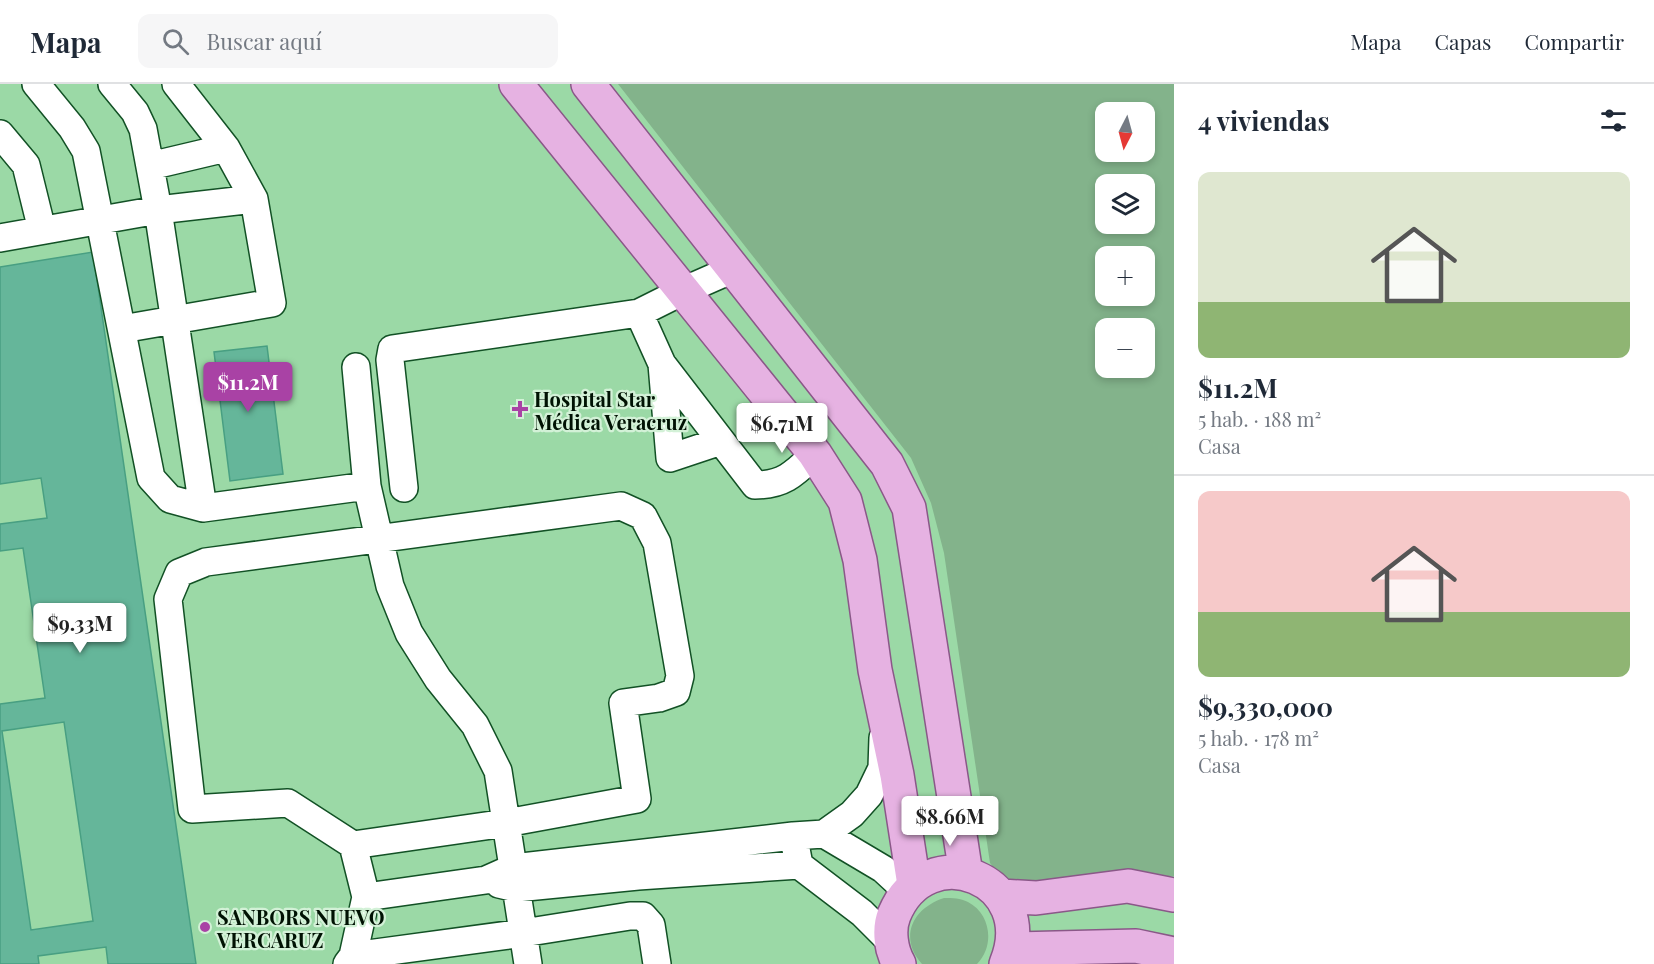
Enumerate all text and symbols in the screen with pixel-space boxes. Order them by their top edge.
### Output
search box [138,14,558,68]
text: Mapa [30,23,102,60]
icon: search [159,25,192,58]
text: Buscar aquí [207,26,322,56]
text: Mapa [1350,27,1402,55]
text: Capas [1435,27,1491,55]
text: Compartir [1524,27,1624,55]
north arrow [1095,102,1155,162]
map controls [1095,102,1155,378]
text: 4 viviendas [1198,103,1329,138]
icon: filters [1597,104,1630,137]
button: layers [1095,174,1155,234]
icon: home [1360,211,1468,319]
button: + [1095,246,1155,306]
button: − [1095,318,1155,378]
pin: $11.2M [199,362,297,413]
text: $11.2M [217,368,279,395]
text: $11.2M [1198,370,1278,405]
place label: Hospital Star Médica Veracruz [534,385,687,435]
marker: Hospital Star Médica Veracruz [511,400,529,418]
pin: $6.71M [733,403,831,454]
text: 5 hab. · 188 m² [1198,405,1321,432]
text: $6.71M [750,409,814,436]
text: Casa [1198,432,1241,459]
icon: home [1360,530,1468,638]
pin: $9.33M [31,603,129,654]
text: $9.33M [47,609,113,636]
text: $9,330,000 [1198,689,1333,724]
text: 5 hab. · 178 m² [1198,724,1319,751]
text: Casa [1198,751,1241,778]
pin: $8.66M [901,796,999,847]
text: $8.66M [915,802,985,829]
place label: SANBORS NUEVO VERCARUZ [216,903,385,953]
marker: SANBORS NUEVO VERCARUZ [198,920,212,934]

